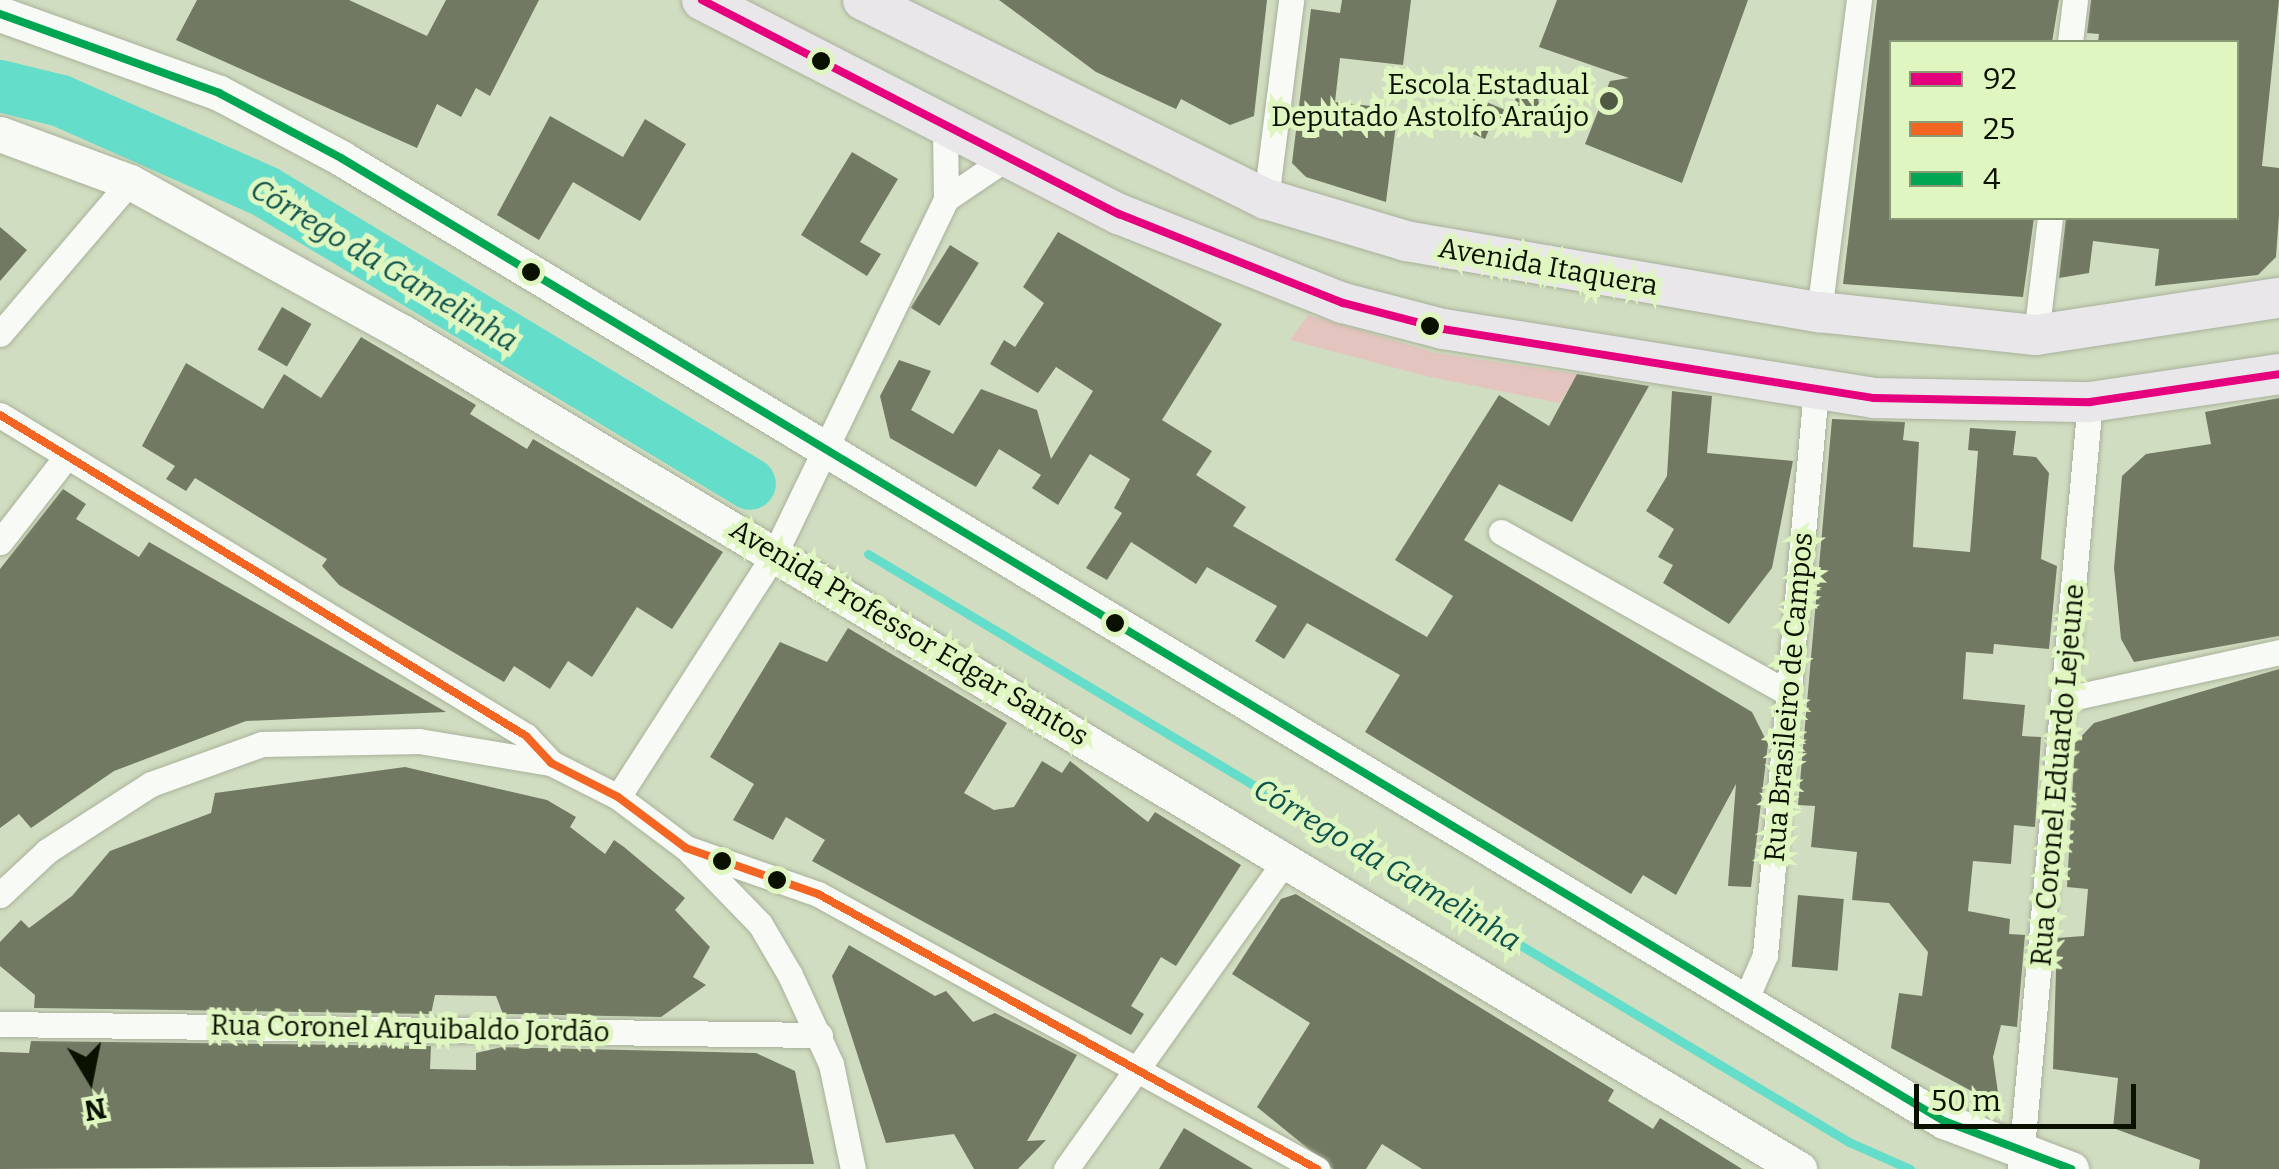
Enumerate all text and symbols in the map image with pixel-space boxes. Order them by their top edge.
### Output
legend [1889,40,2239,220]
unlabelled marker [811,51,831,71]
text: 92 [1983,61,2017,97]
place label: Escola Estadual Deputado Astolfo Araújo [1271,68,1589,134]
marker: Escola Estadual Deputado Astolfo Araújo [1598,90,1620,112]
text: 25 [1983,111,2015,147]
text: 4 [1983,161,2001,197]
water label: Córrego da Gamelinha [244,171,524,359]
street label: Avenida Itaquera [1436,231,1660,303]
unlabelled marker [521,262,541,282]
unlabelled marker [1420,316,1440,336]
street label: Avenida Professor Edgar Santos [724,513,1094,753]
street label: Rua Brasileiro de Campos [1758,531,1820,863]
street label: Rua Coronel Eduardo Lejeune [2025,582,2091,968]
unlabelled marker [1105,613,1125,633]
water label: Córrego da Gamelinha [1247,771,1527,959]
unlabelled marker [712,851,732,871]
unlabelled marker [767,870,787,890]
street label: Rua Coronel Arquibaldo Jordão [210,1009,610,1049]
north arrow [40,1029,140,1129]
scale bar [1919,1064,2142,1126]
text: 50 m [1931,1083,2001,1119]
text: N [82,1091,109,1127]

